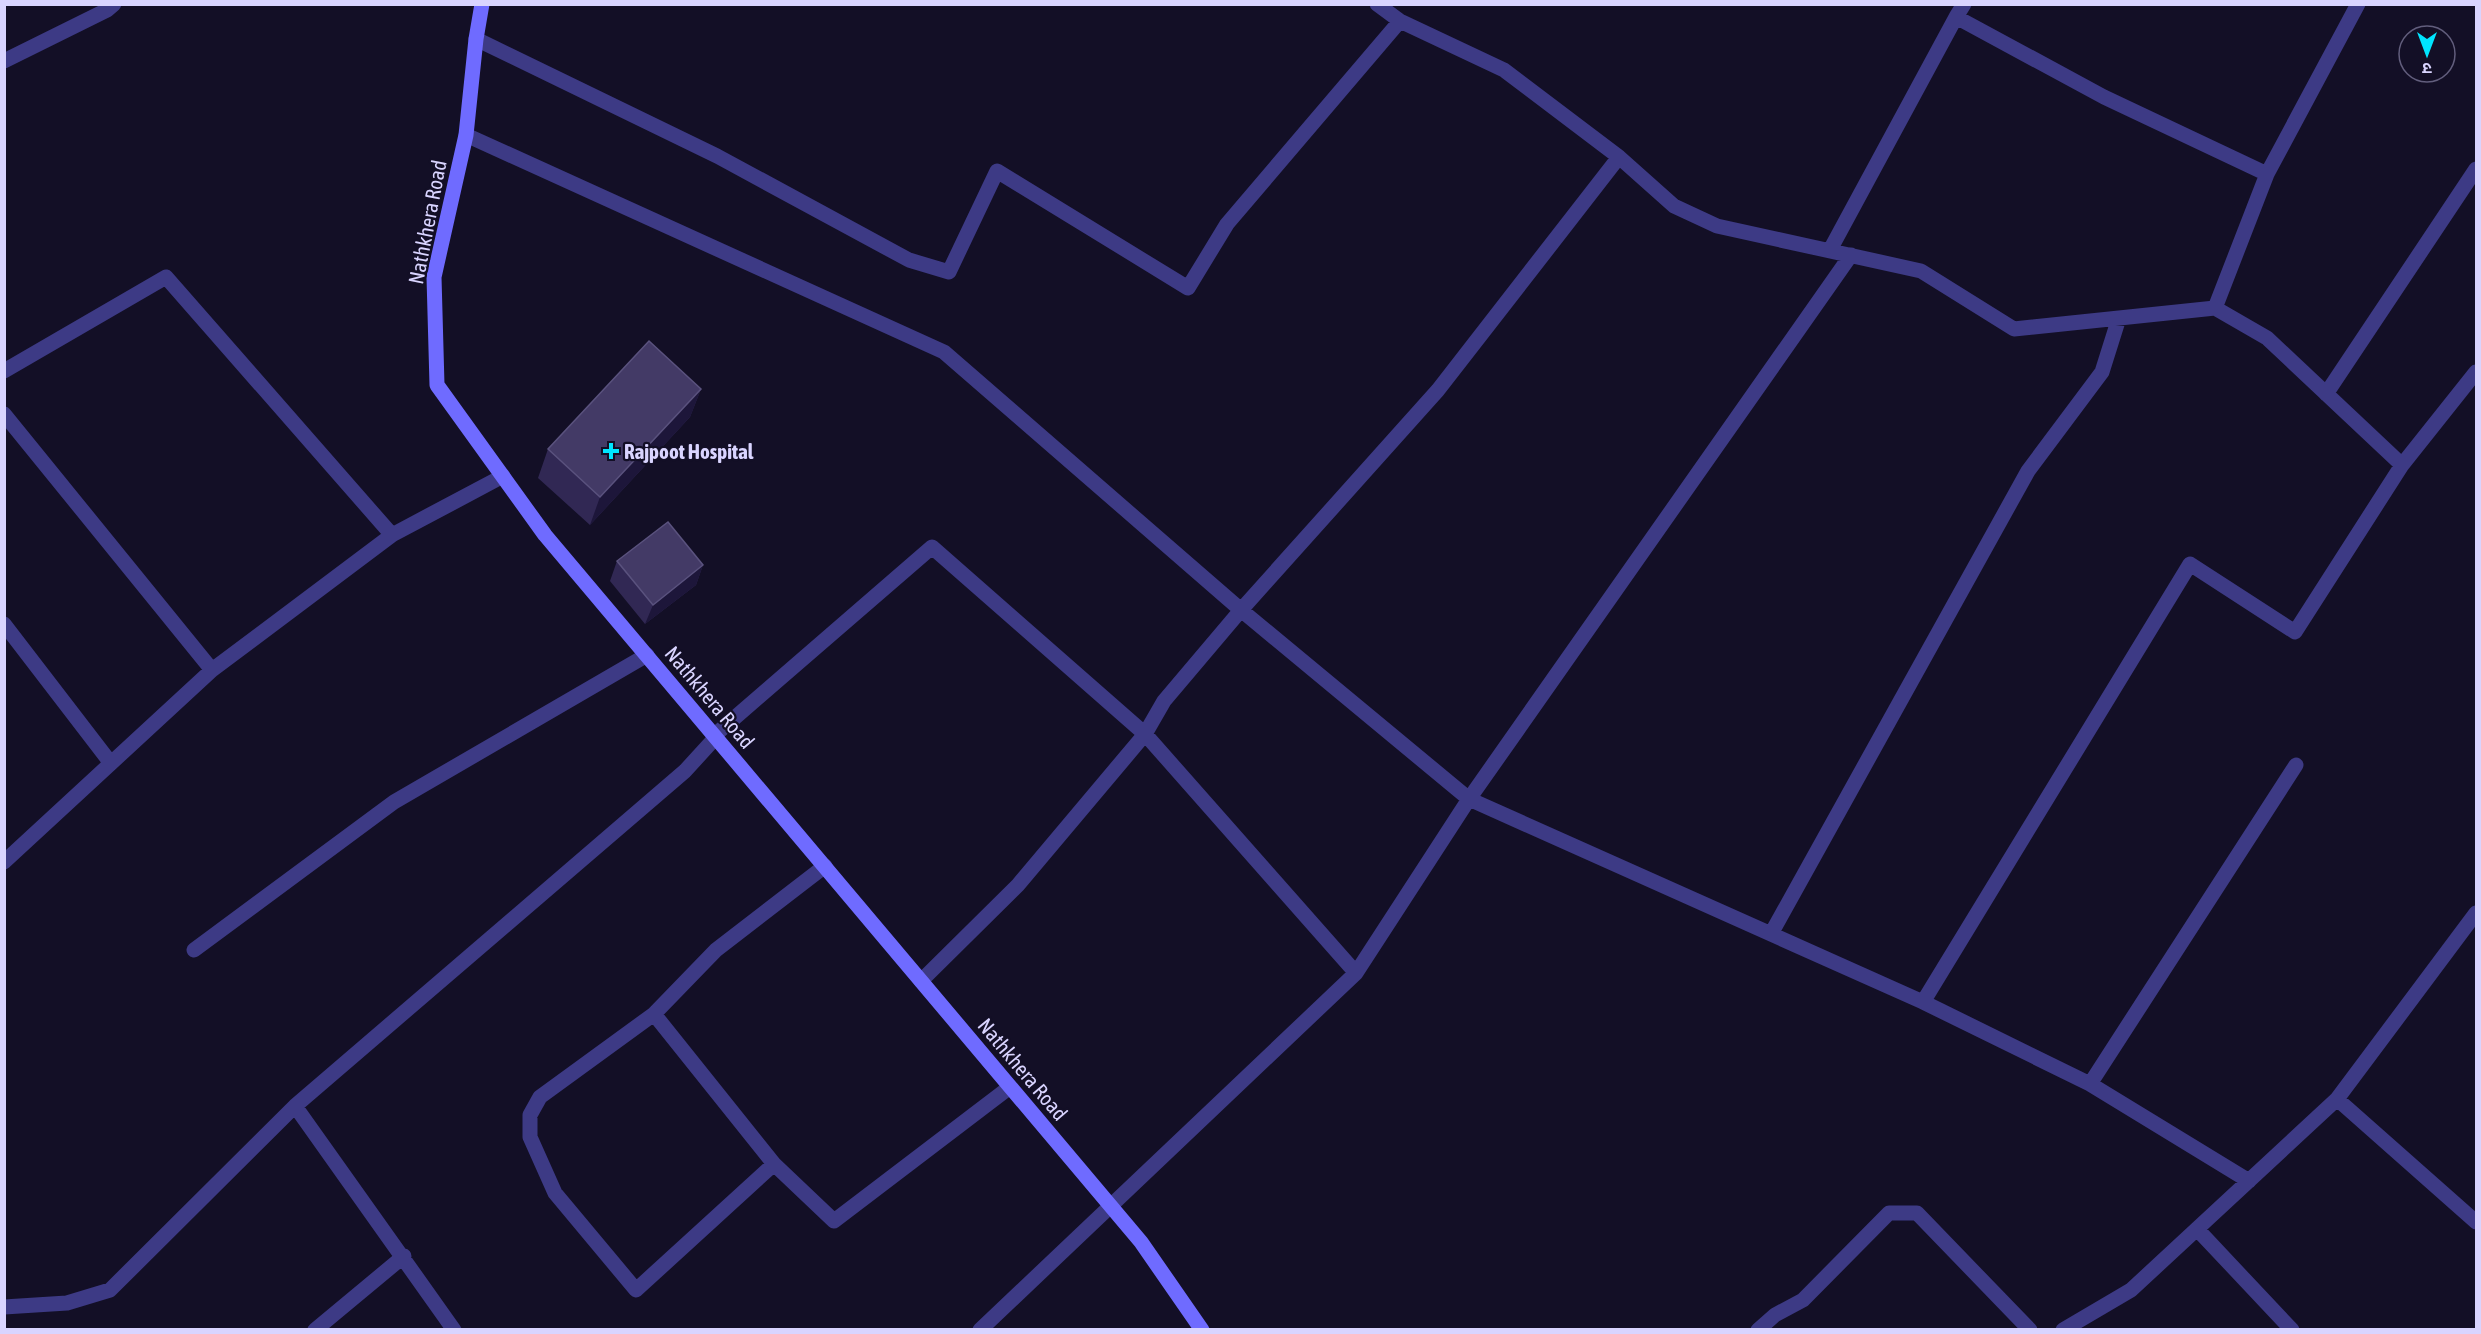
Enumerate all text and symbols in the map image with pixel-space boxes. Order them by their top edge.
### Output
north arrow [2397,24,2457,84]
text: उ [2422,60,2432,78]
street label: Nathkhera Road [403,158,451,286]
place label: Rajpoot Hospital [624,439,754,463]
marker: Rajpoot Hospital [602,442,620,460]
street label: Nathkhera Road [660,641,760,753]
street label: Nathkhera Road [973,1013,1073,1125]

